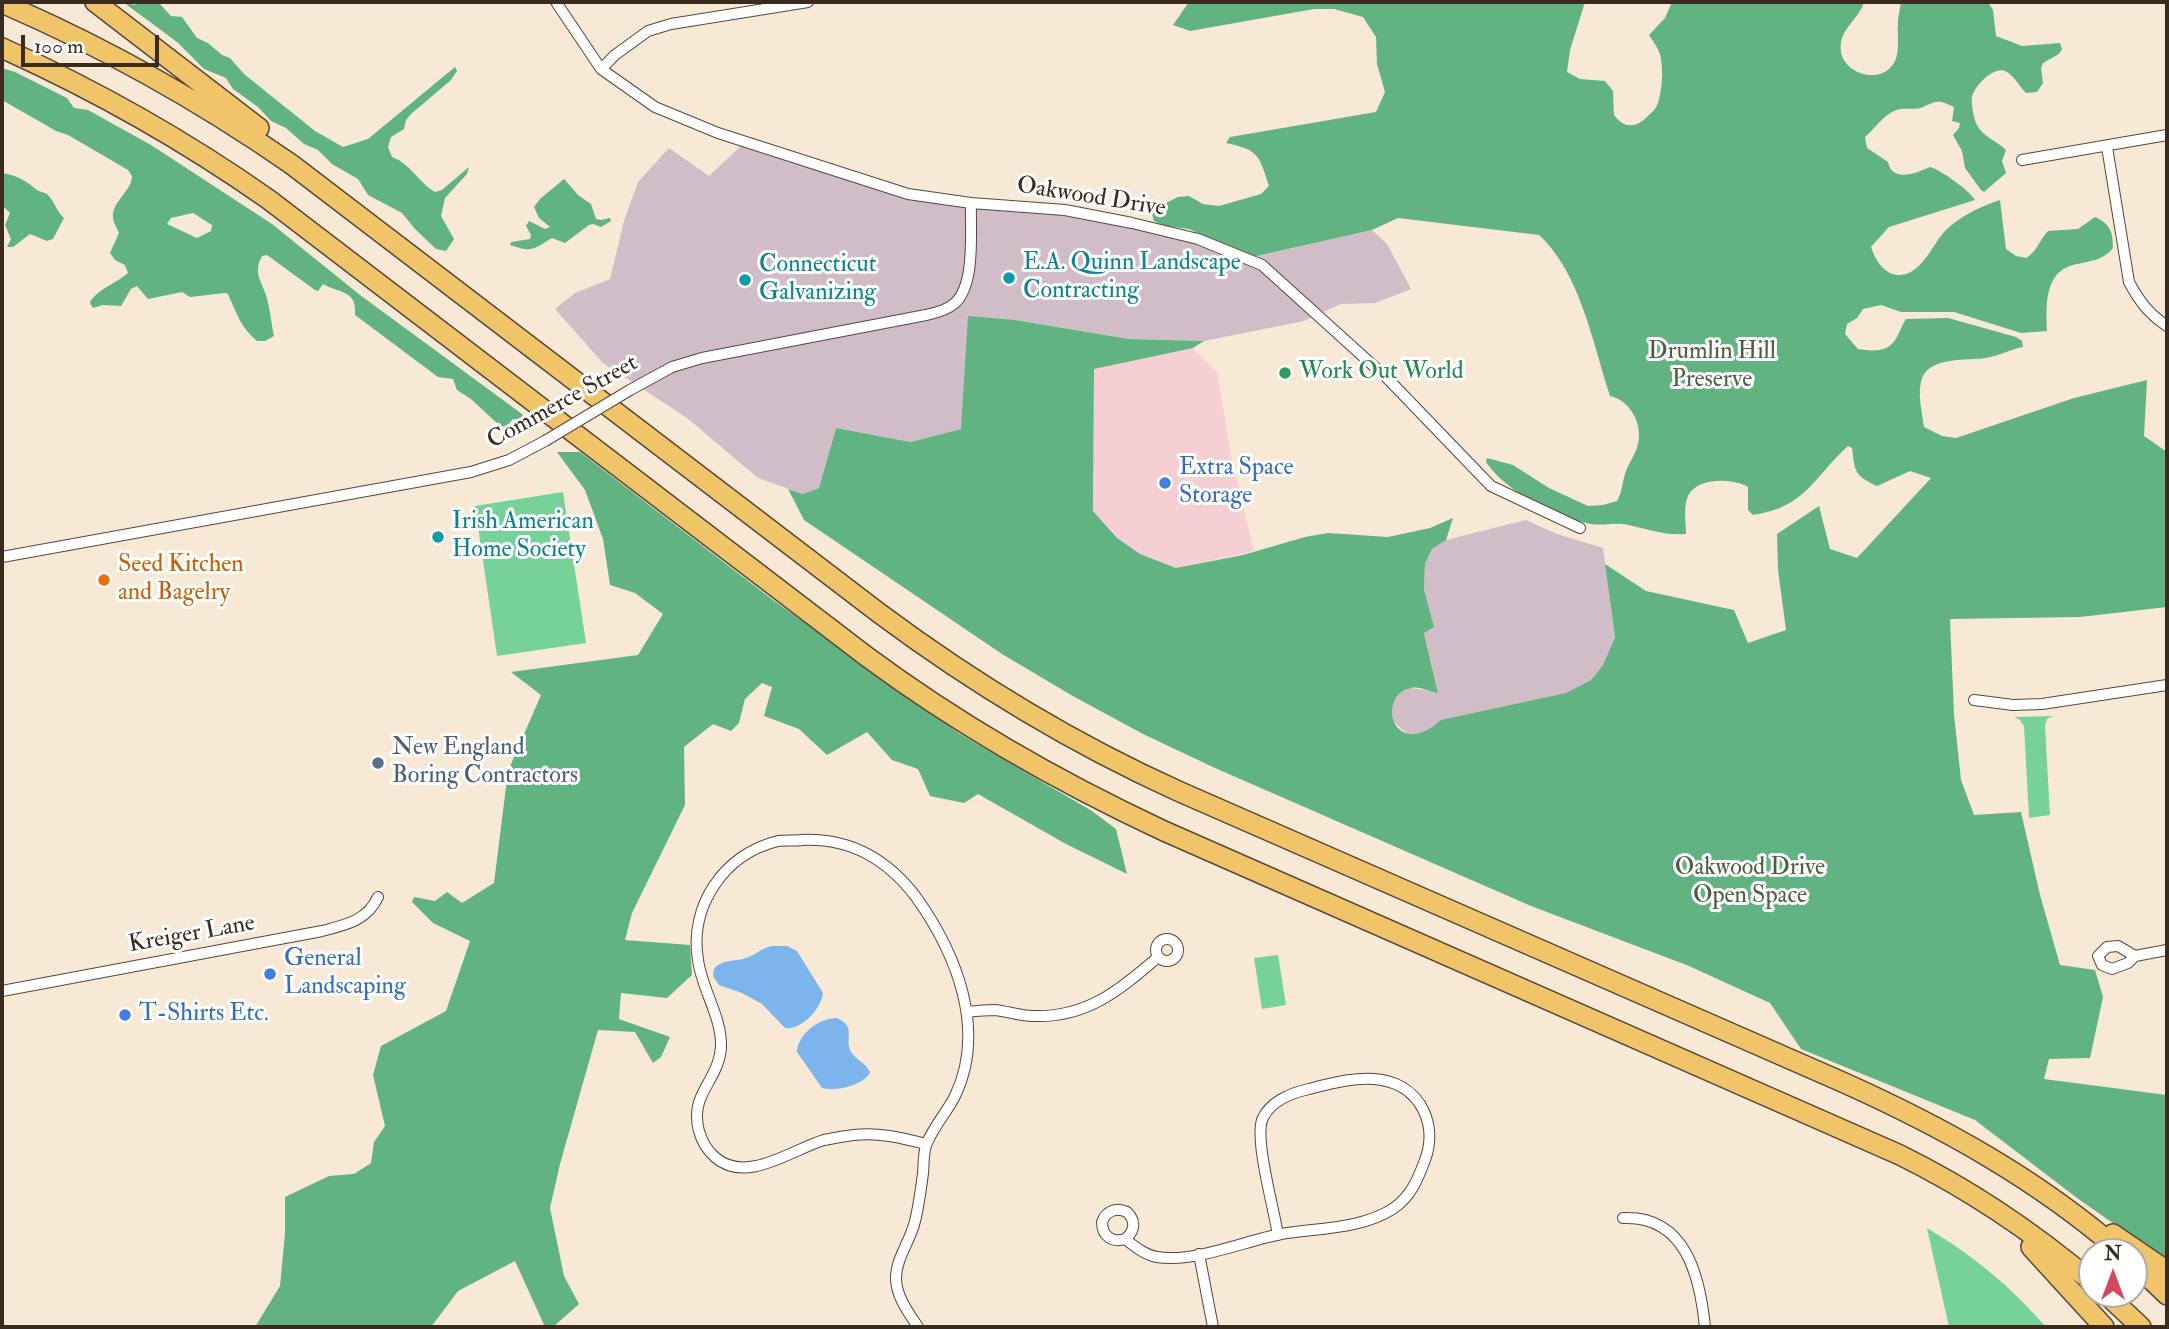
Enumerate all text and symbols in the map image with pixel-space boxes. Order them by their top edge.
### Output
scale bar [24,21,163,65]
text: 100 m [34,33,84,60]
street label: Oakwood Drive [1015,172,1167,224]
place label: E.A. Quinn Landscape Contracting [1023,250,1241,306]
place label: Connecticut Galvanizing [759,252,876,308]
marker: E.A. Quinn Landscape Contracting [1001,270,1017,286]
marker: Connecticut Galvanizing [737,272,753,288]
park label: Drumlin Hill Preserve [1648,339,1776,395]
street label: Commerce Street [483,350,643,456]
place label: Work Out World [1299,359,1463,387]
marker: Work Out World [1277,365,1293,381]
place label: Extra Space Storage [1179,455,1294,511]
marker: Extra Space Storage [1157,475,1173,491]
place label: Irish American Home Society [452,509,594,565]
marker: Irish American Home Society [430,529,446,545]
place label: Seed Kitchen and Bagelry [118,552,244,608]
marker: Seed Kitchen and Bagelry [96,572,112,588]
place label: New England Boring Contractors [392,735,578,791]
marker: New England Boring Contractors [370,755,386,771]
park label: Oakwood Drive Open Space [1675,855,1825,911]
street label: Kreiger Lane [127,910,257,960]
place label: General Landscaping [284,946,406,1002]
marker: General Landscaping [262,966,278,982]
place label: T-Shirts Etc. [139,1001,269,1029]
marker: T-Shirts Etc. [117,1007,133,1023]
north arrow [2078,1238,2148,1308]
text: N [2104,1242,2122,1266]

